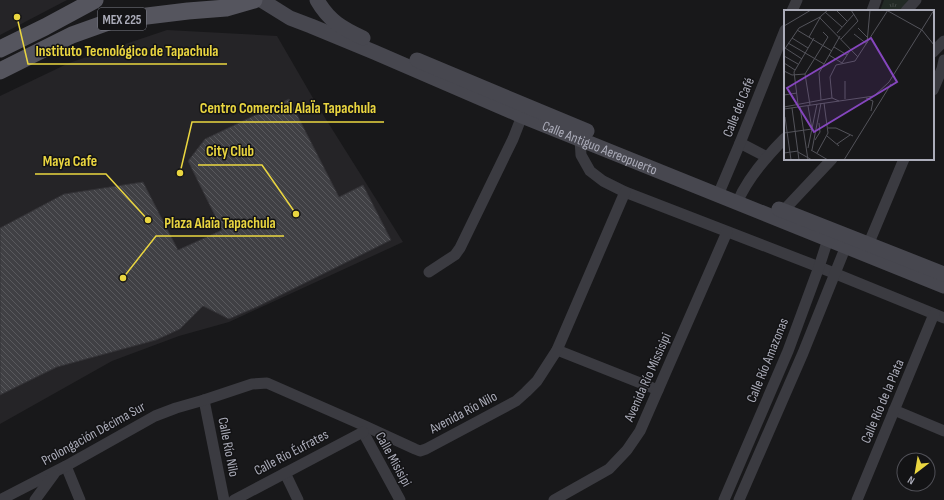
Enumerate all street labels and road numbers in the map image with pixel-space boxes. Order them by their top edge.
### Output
road number: MEX 225 [98,8,146,30]
street label: Calle del Café [719,75,758,139]
street label: Calle Antiguo Aereopuerto [540,117,660,179]
street label: Calle Río Amazonas [743,315,792,405]
street label: Avenida Río Missisipi [620,330,675,425]
street label: Calle Río de la Plata [857,357,908,446]
street label: Avenida Río Nilo [426,387,500,438]
street label: Prolongación Décima Sur [38,398,148,469]
street label: Calle Río Nilo [214,416,243,478]
street label: Calle Río Éufrates [251,426,331,479]
street label: Calle Misisipi [372,429,415,489]

